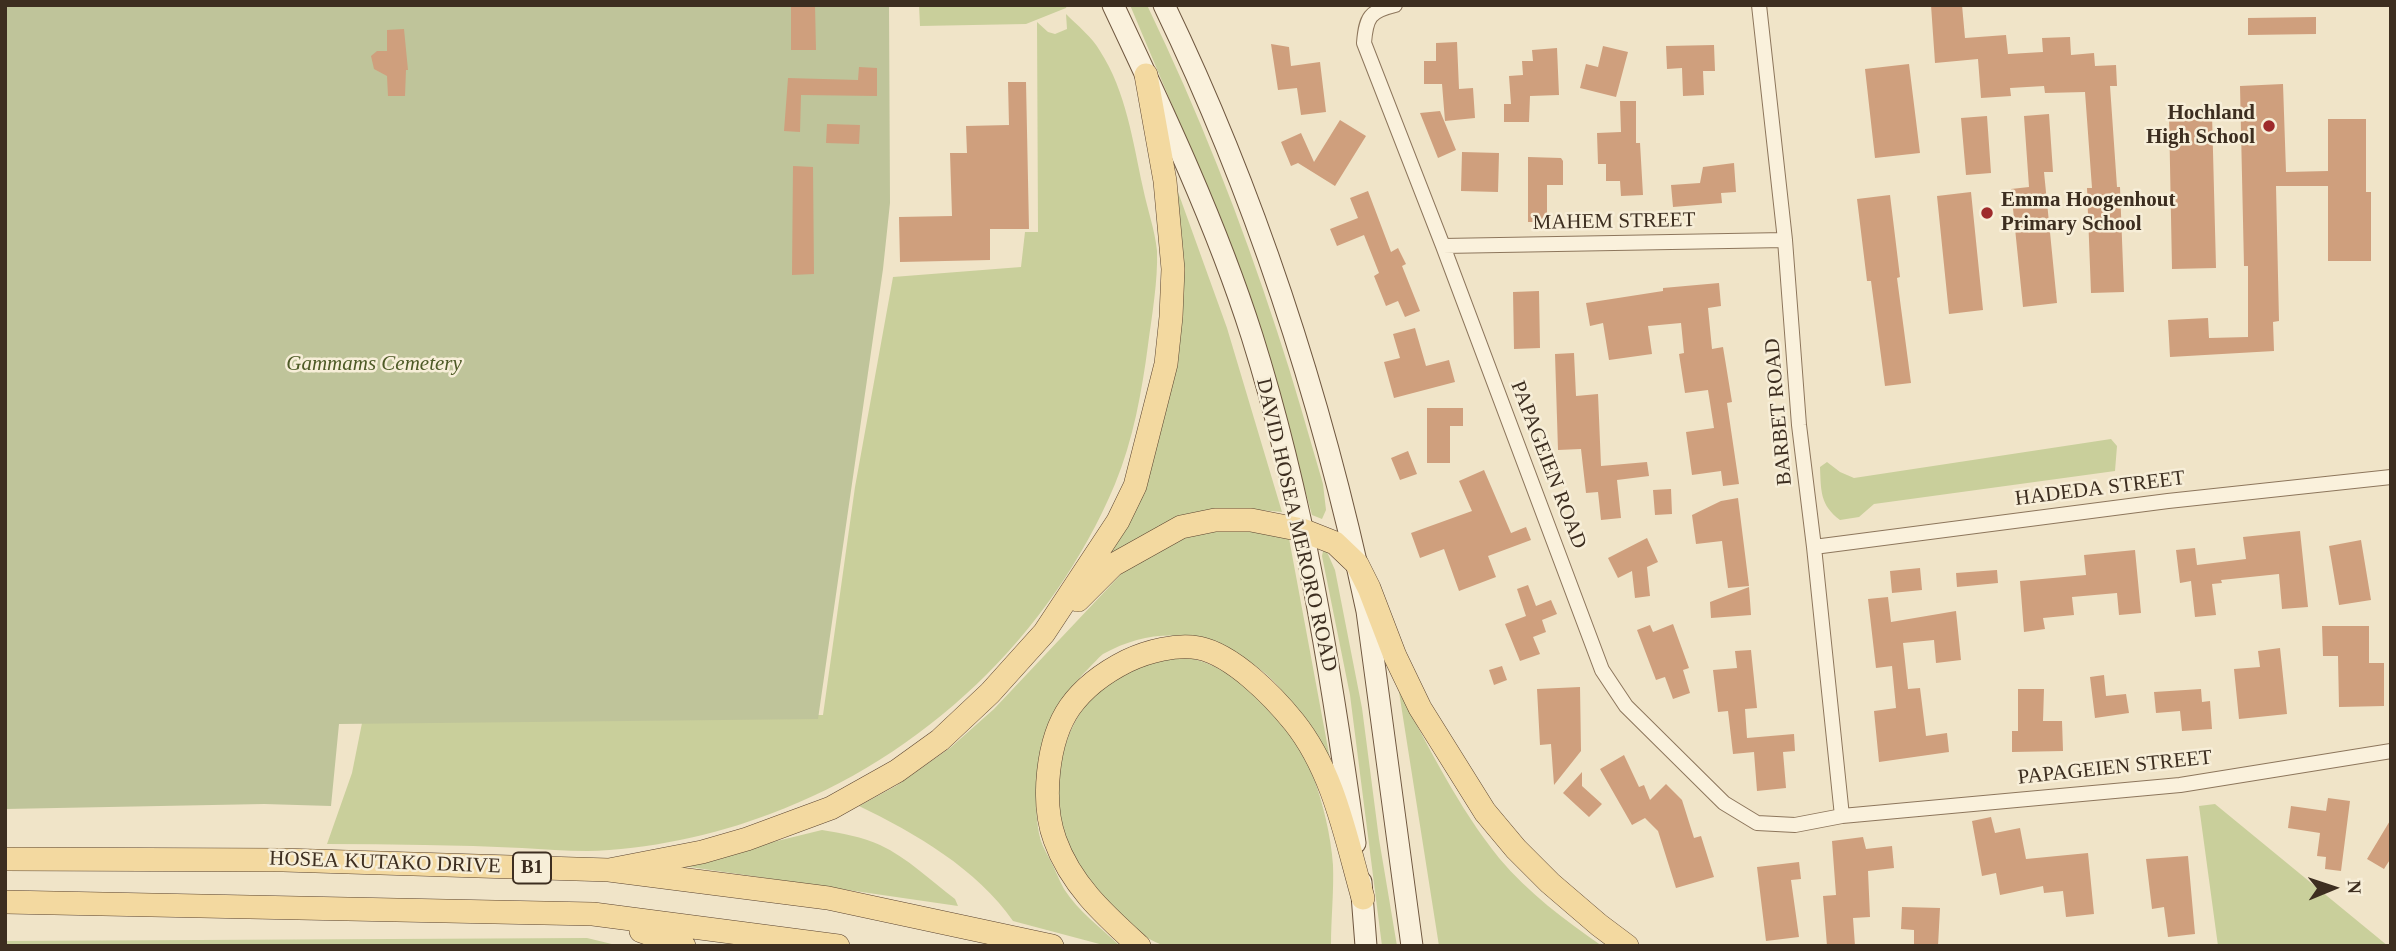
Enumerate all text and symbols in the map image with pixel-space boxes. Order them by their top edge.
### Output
place label: Hochland High School [2146,101,2255,151]
marker: Hochland High School [2261,118,2277,134]
place label: Emma Hoogenhout Primary School [2001,188,2175,238]
marker: Emma Hoogenhout Primary School [1979,205,1995,221]
street label: MAHEM STREET [1532,208,1696,236]
street label: BARBET ROAD [1760,337,1798,487]
park label: Gammams Cemetery [286,351,462,377]
street label: DAVID HOSEA MERORO ROAD [1250,376,1342,674]
street label: PAPAGEIEN ROAD [1504,378,1592,552]
street label: HADEDA STREET [2014,466,2186,512]
street label: PAPAGEIEN STREET [2017,745,2213,791]
street label: HOSEA KUTAKO DRIVE [269,846,501,880]
road number: B1 [513,852,551,884]
north arrow [2298,853,2368,923]
text: N [2344,880,2365,894]

